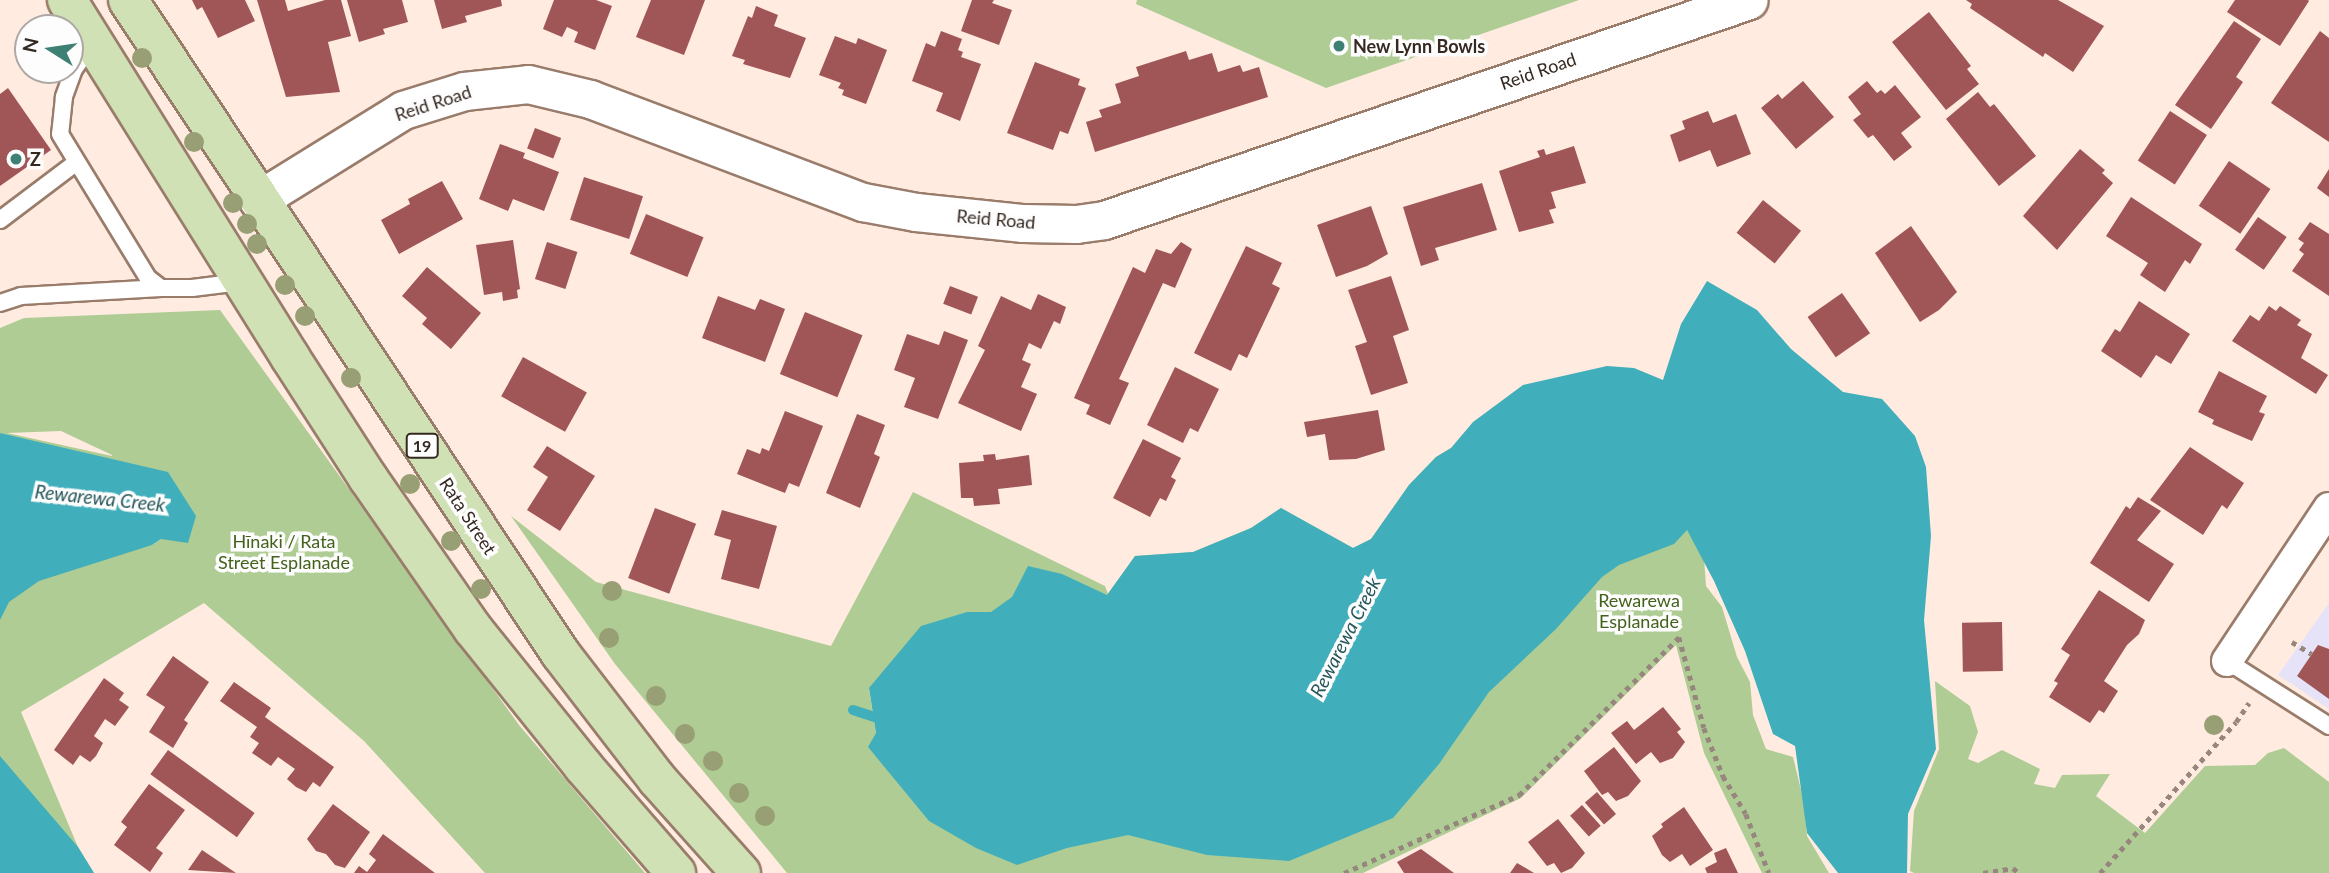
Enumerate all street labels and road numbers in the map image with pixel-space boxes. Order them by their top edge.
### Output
street label: Reid Road [1497,48,1579,94]
street label: Reid Road [392,81,474,125]
street label: Reid Road [956,205,1036,233]
road number: 19 [404,434,440,458]
street label: Rata Street [435,473,501,559]

